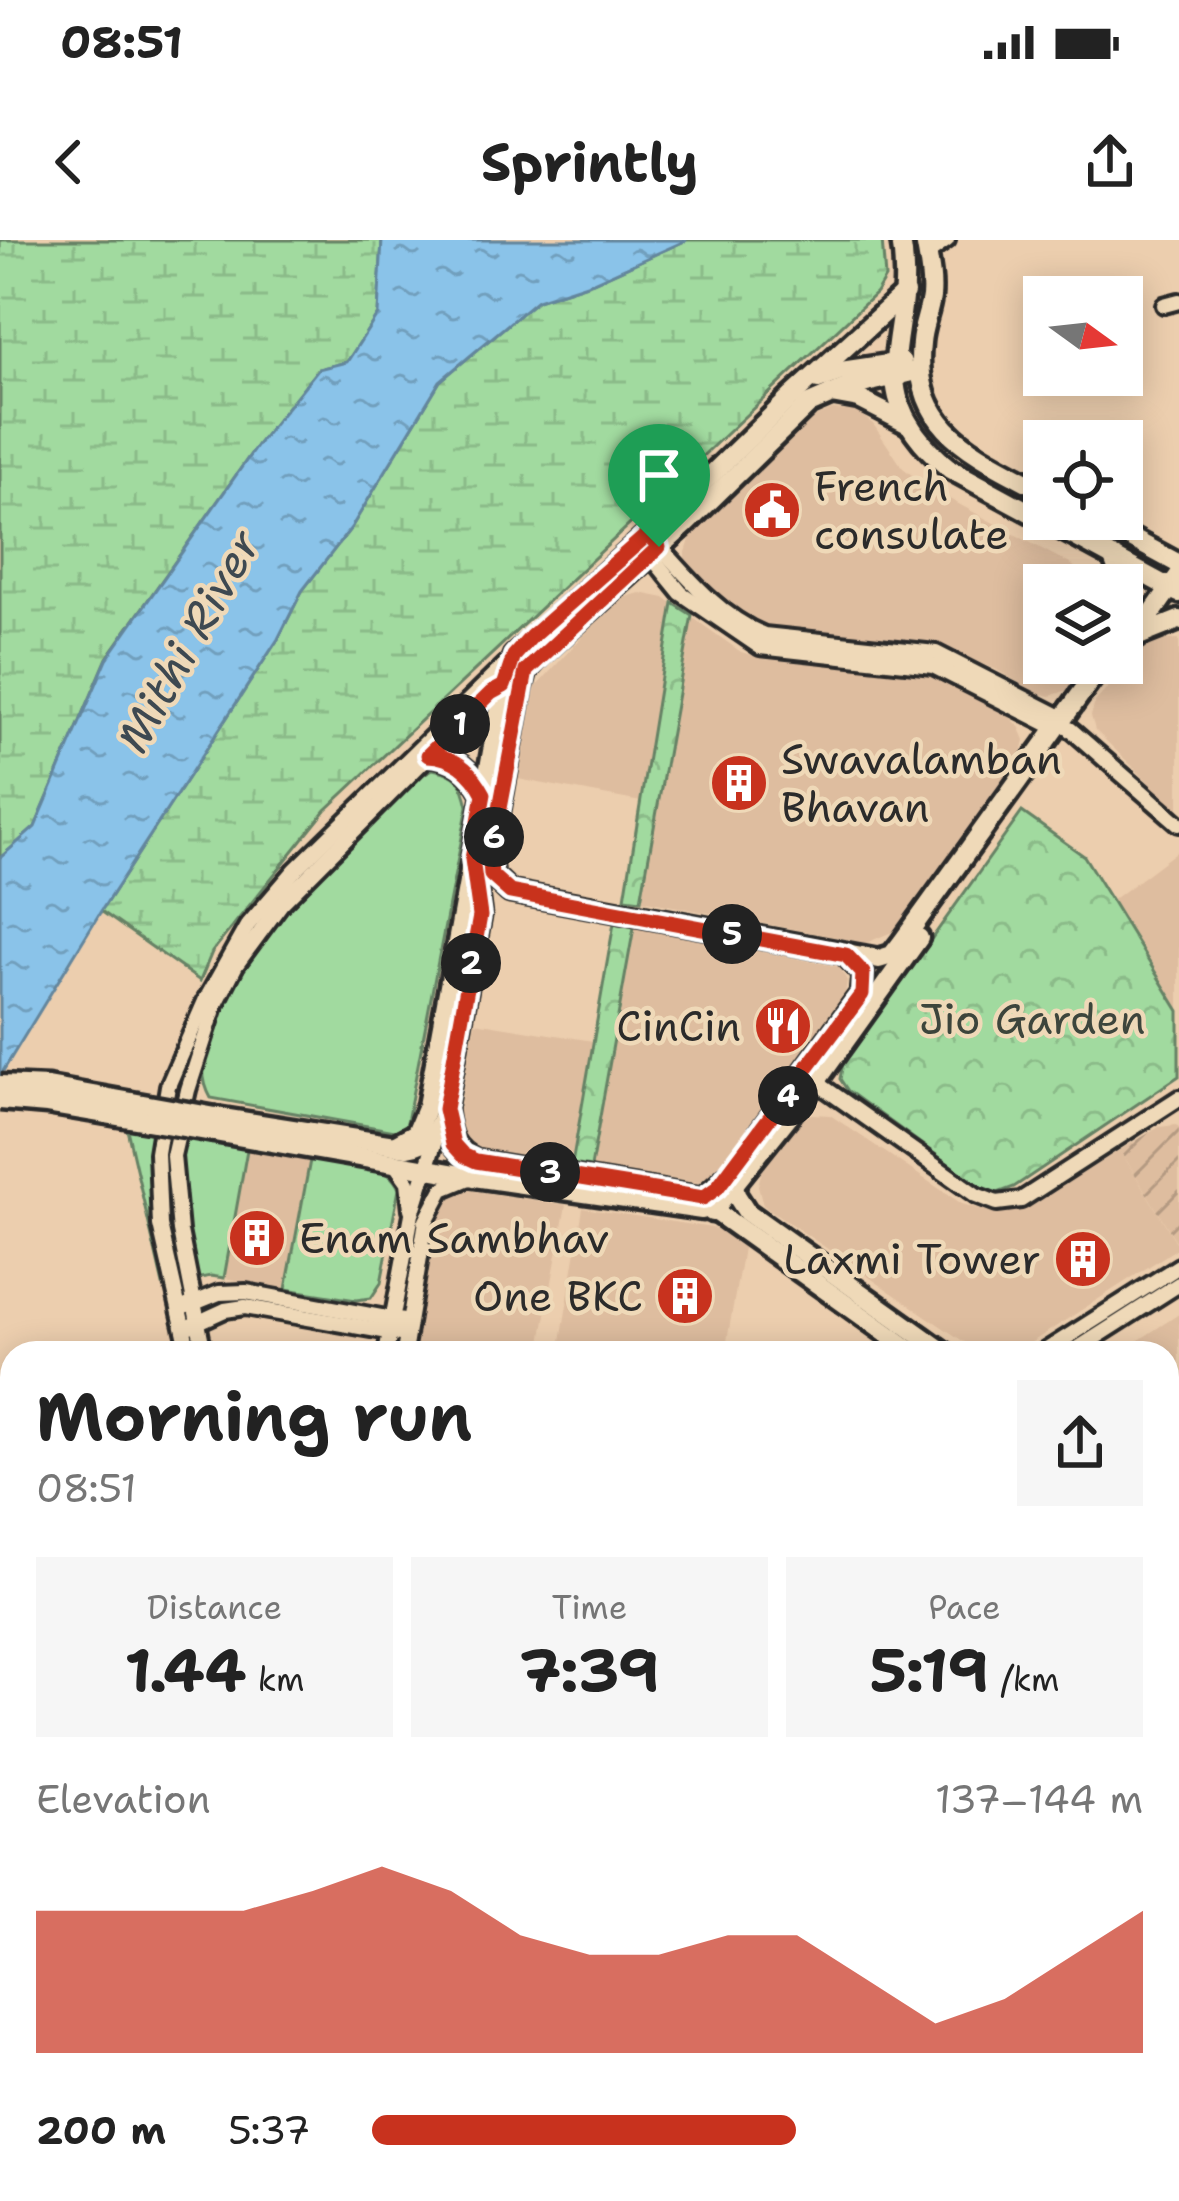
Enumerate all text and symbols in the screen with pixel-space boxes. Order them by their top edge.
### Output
text: 08:51 [60,12,183,72]
text: Sprintly [480,126,699,198]
icon: back [36,129,102,195]
icon: share [1077,129,1143,195]
north arrow [1023,276,1143,396]
map controls [1023,276,1143,684]
button: locate [1023,420,1143,540]
pin [608,424,710,547]
icon: arrive [626,442,692,508]
place label: French consulate [814,458,1009,562]
public building icon: French consulate [741,479,803,541]
water label: Mithi River [102,519,274,763]
button: layers [1023,564,1143,684]
pin: 1 [430,694,490,754]
text: 1 [452,701,468,746]
place label: Swavalamban Bhavan [781,731,1062,835]
building icon: Swavalamban Bhavan [708,752,770,814]
pin: 6 [464,807,524,867]
text: 6 [482,814,506,859]
pin: 5 [702,904,762,964]
text: 5 [722,911,742,956]
pin: 2 [441,933,501,993]
text: 2 [459,940,483,985]
park label: Jio Garden [919,991,1145,1047]
restaurant icon: CinCin [752,995,814,1057]
place label: CinCin [616,998,741,1054]
pin: 4 [758,1066,818,1126]
text: 4 [776,1073,800,1118]
pin: 3 [520,1142,580,1202]
text: 3 [538,1149,562,1194]
building icon: Enam Sambhav [226,1207,288,1269]
place label: Enam Sambhav [299,1210,609,1266]
building icon: Laxmi Tower [1052,1228,1114,1290]
place label: Laxmi Tower [783,1231,1041,1287]
building icon: One BKC [654,1265,716,1327]
place label: One BKC [473,1268,643,1324]
text: Morning run [36,1373,472,1461]
button: share [1017,1380,1143,1506]
text: 08:51 [36,1462,137,1514]
text: Distance [147,1585,282,1630]
text: Time [552,1585,627,1630]
text: Pace [928,1585,1001,1630]
text: 1.44 [125,1630,247,1710]
text: 7:39 [519,1630,660,1710]
text: 5:19 [869,1630,989,1710]
text: km [247,1657,304,1702]
text: /km [989,1657,1060,1702]
text: Elevation [36,1773,211,1825]
text: 137–144 m [935,1773,1143,1825]
text: 200 m [36,2104,166,2156]
text: 5:37 [228,2104,310,2156]

